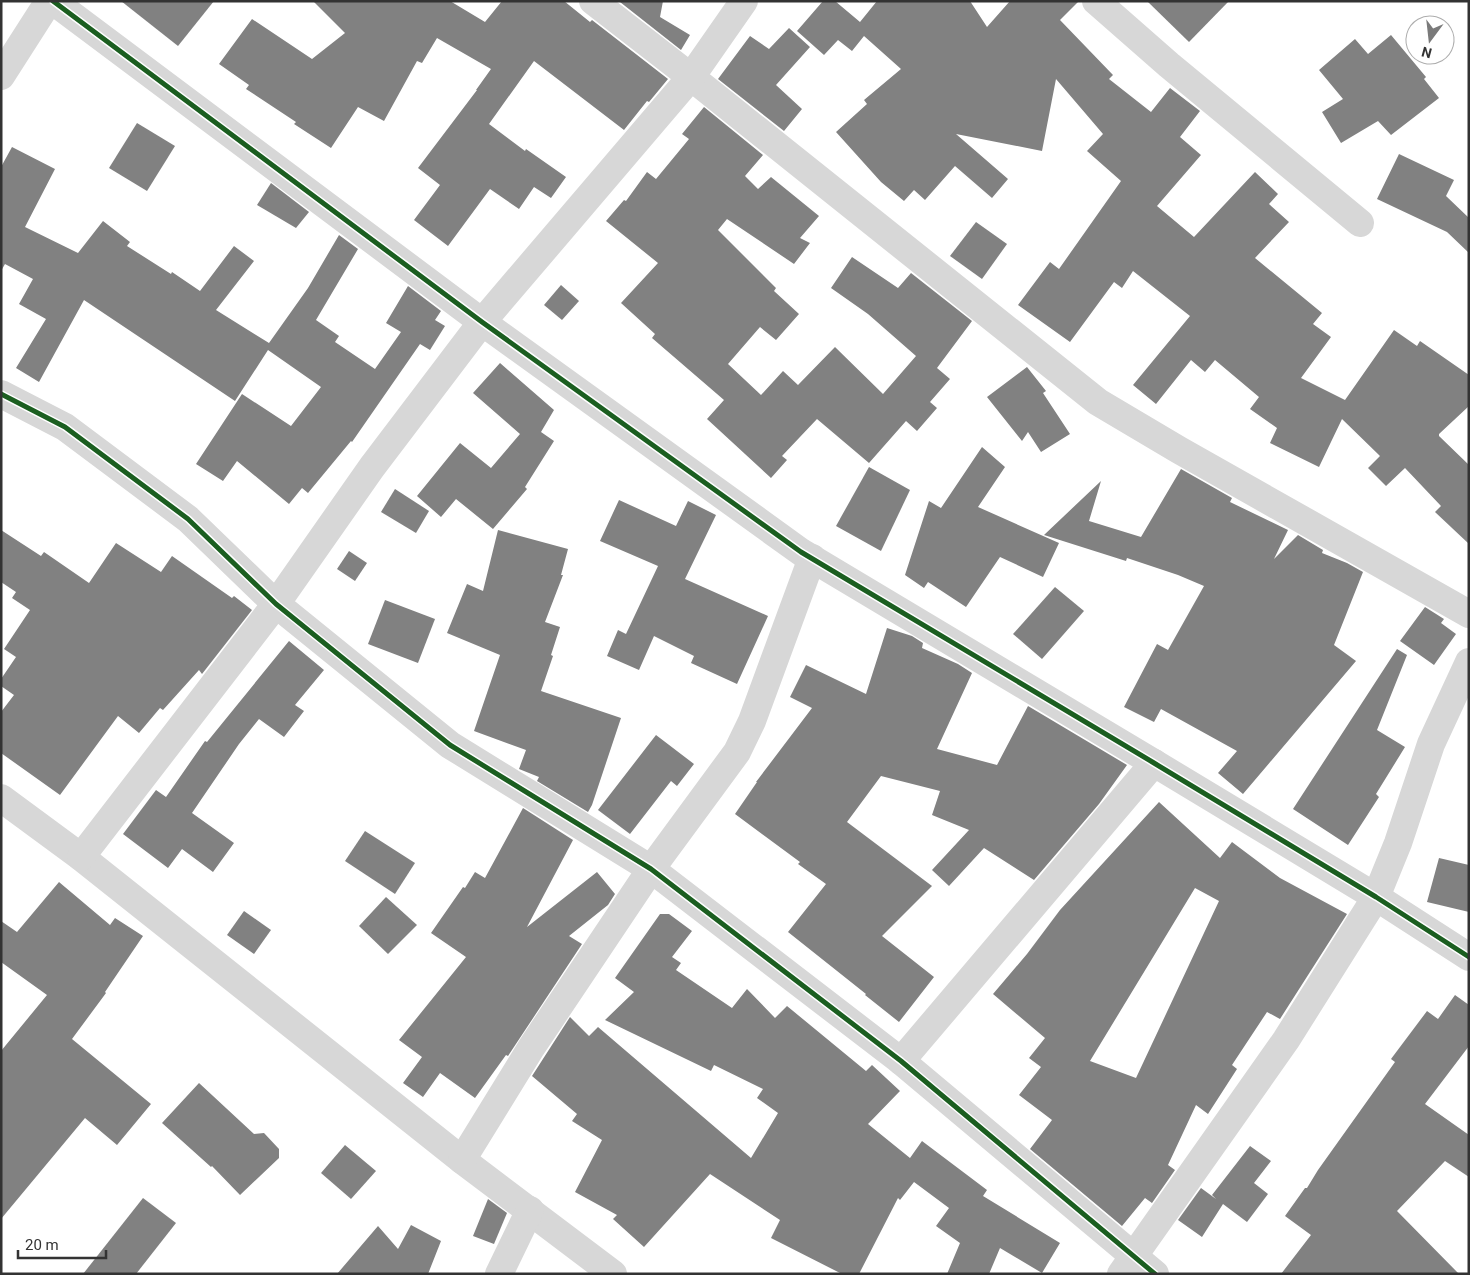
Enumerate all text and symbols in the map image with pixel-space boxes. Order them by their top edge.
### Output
north arrow [1405,15,1455,65]
text: N [1420,44,1433,62]
scale bar [18,1228,105,1260]
text: 20 m [25,1236,59,1254]

